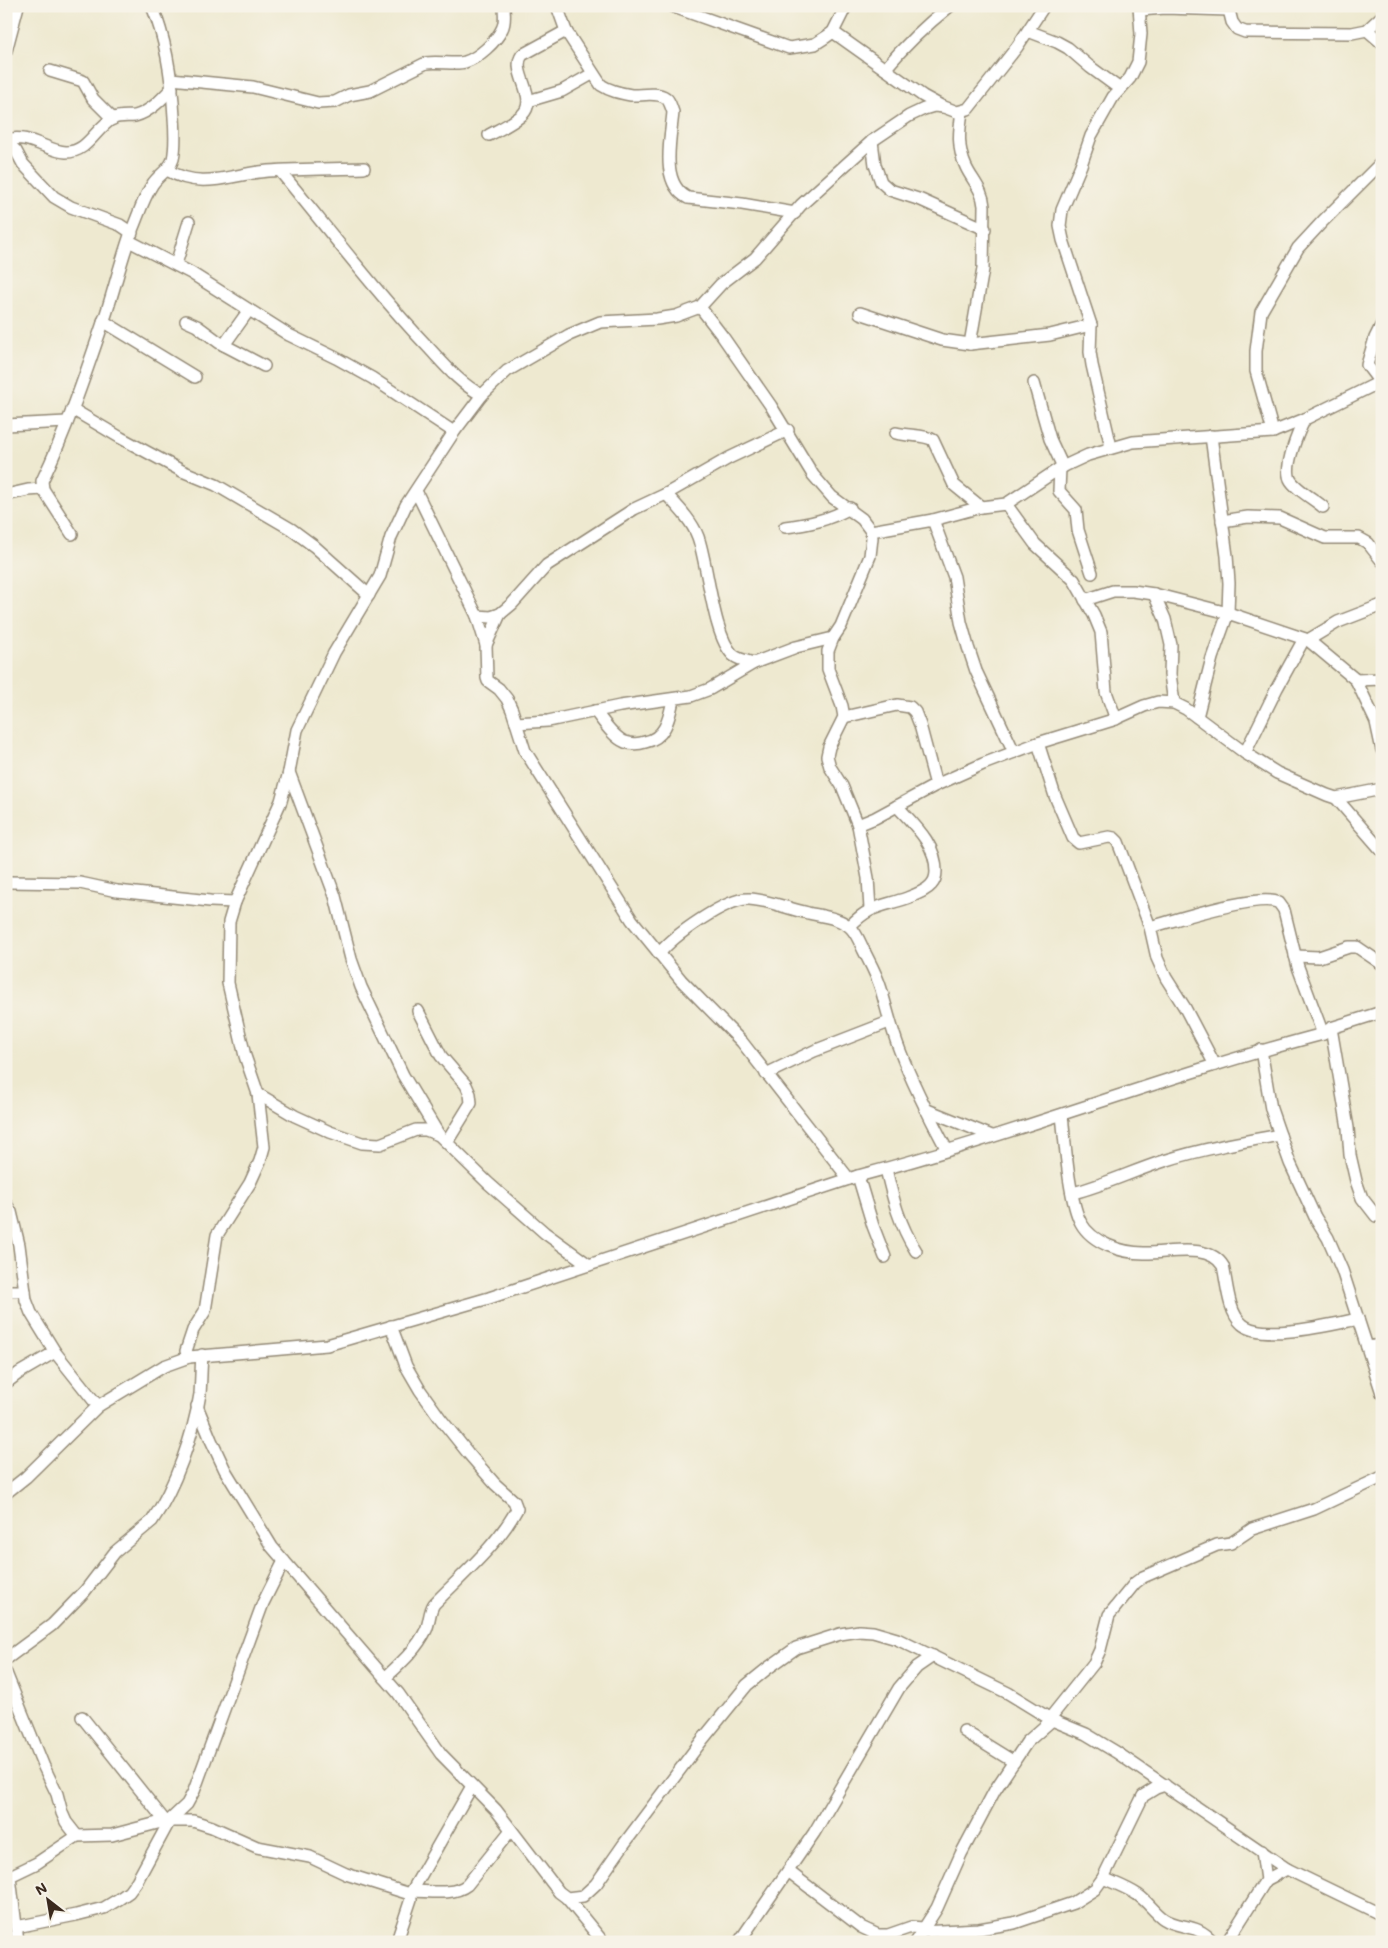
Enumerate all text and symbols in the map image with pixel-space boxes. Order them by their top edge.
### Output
north arrow [22,1876,72,1926]
text: N [32,1878,51,1899]

